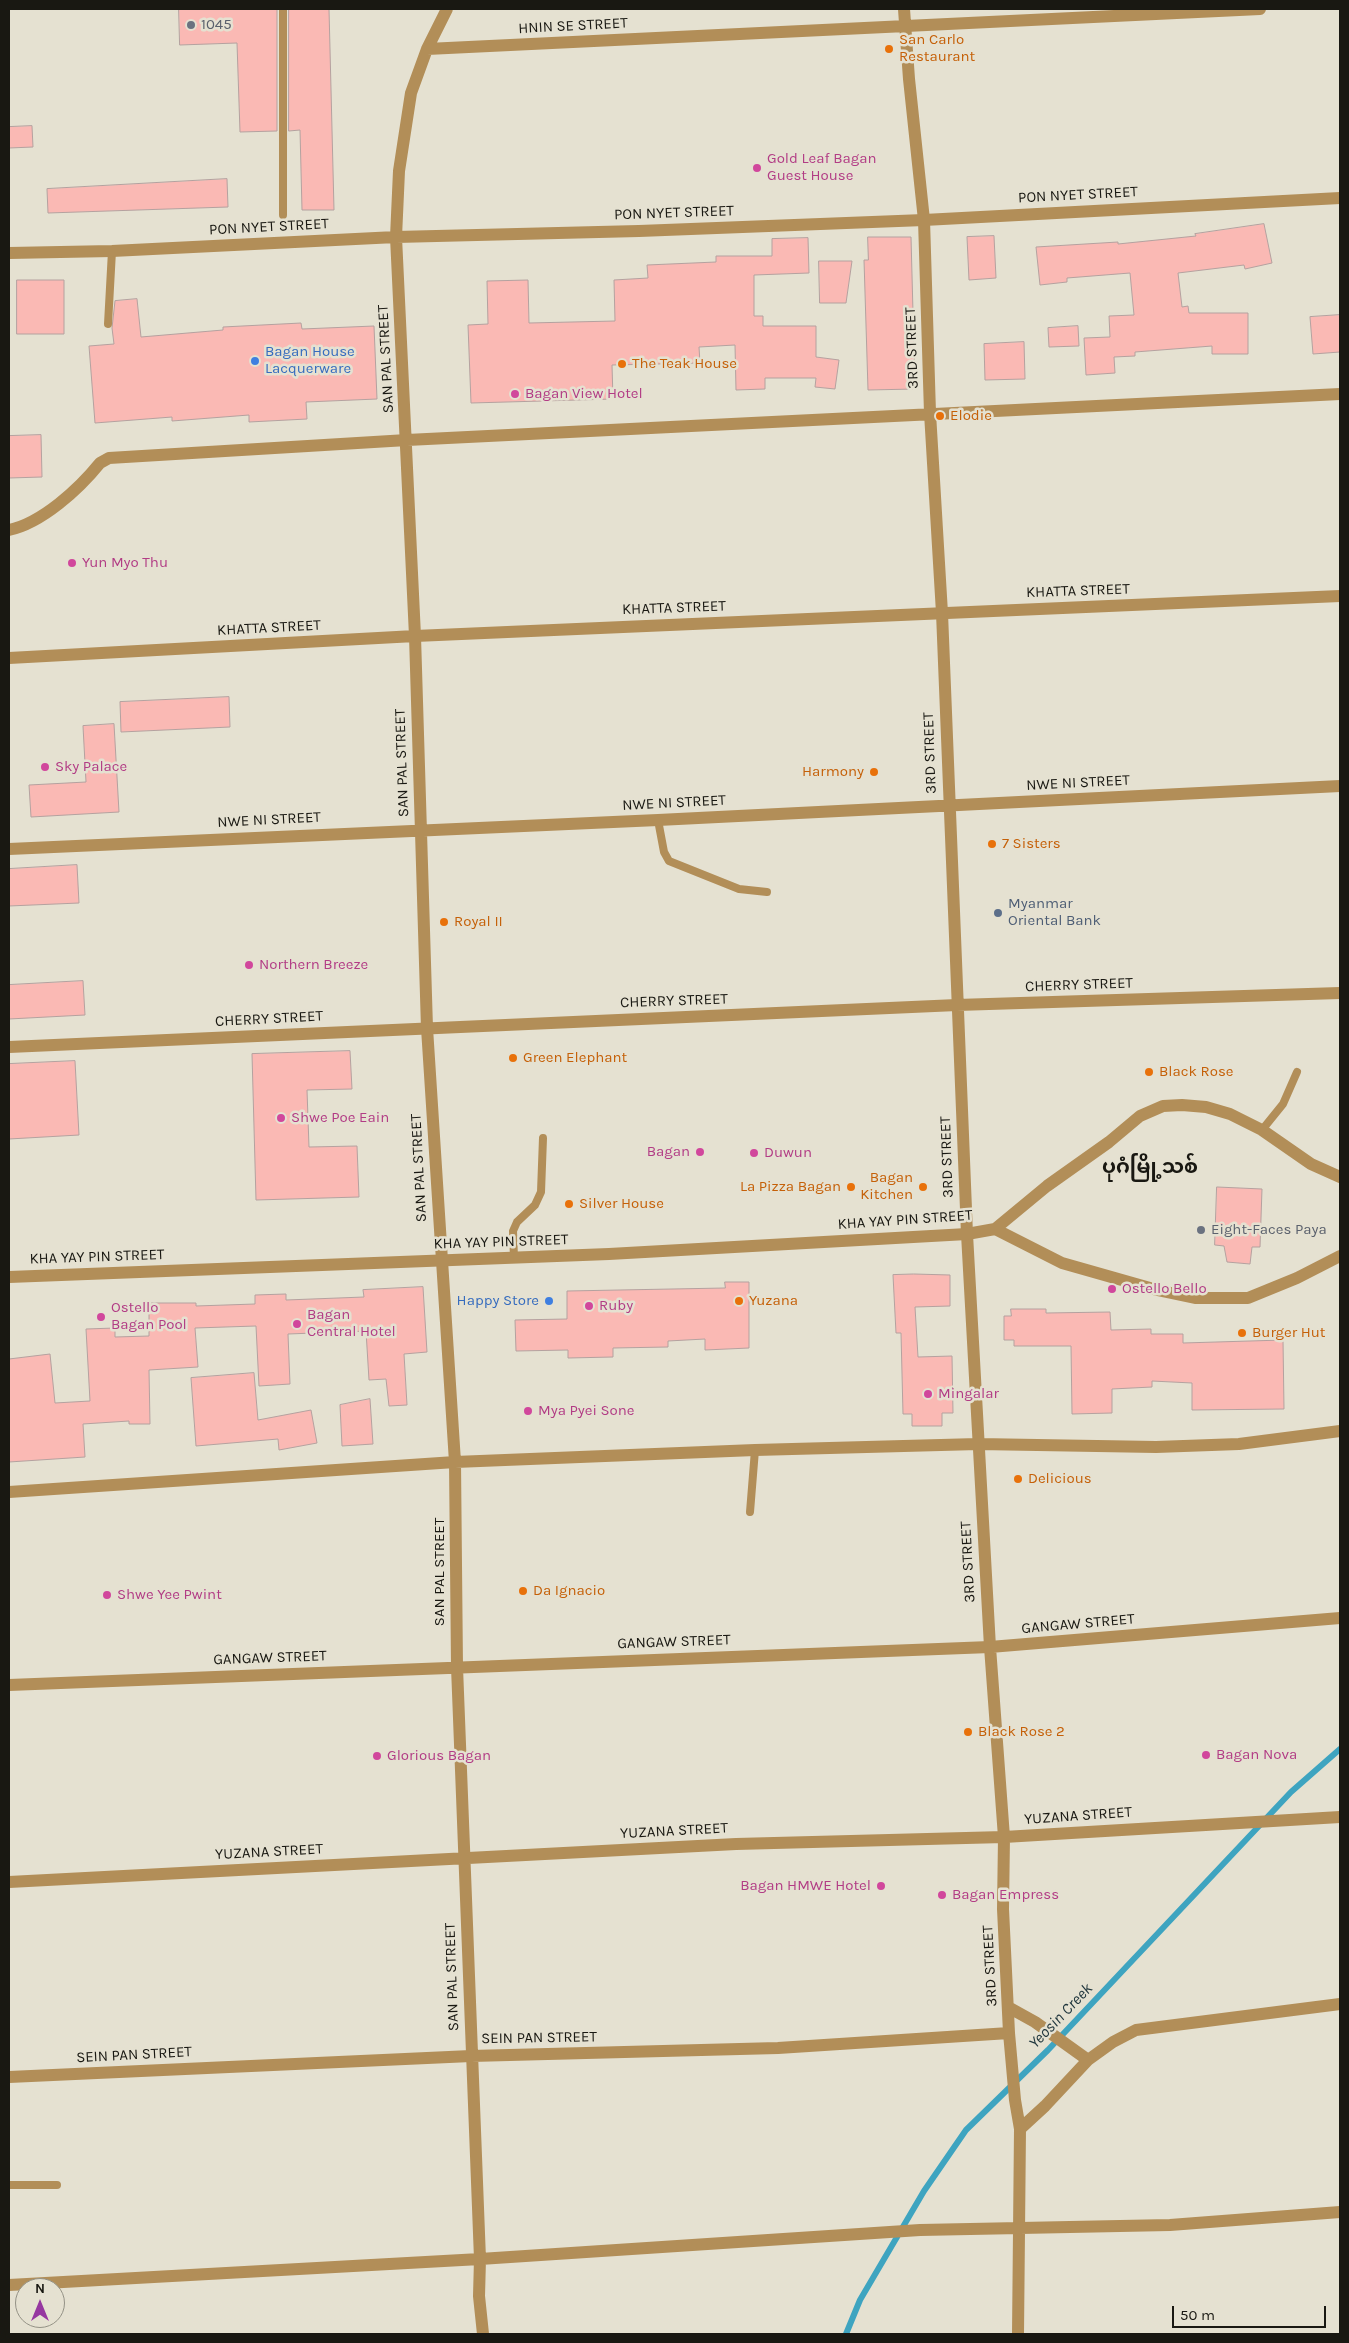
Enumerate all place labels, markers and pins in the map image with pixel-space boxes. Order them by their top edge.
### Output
place label: 1045 [201,16,232,34]
marker: 1045 [185,19,197,31]
place label: San Carlo Restaurant [899,31,975,66]
marker: San Carlo Restaurant [883,43,895,55]
place label: Gold Leaf Bagan Guest House [767,150,877,185]
marker: Gold Leaf Bagan Guest House [751,162,763,174]
place label: Bagan House Lacquerware [265,343,355,378]
marker: Bagan House Lacquerware [249,355,261,367]
place label: The Teak House [632,355,737,373]
marker: The Teak House [616,358,628,370]
place label: Bagan View Hotel [525,385,643,403]
marker: Bagan View Hotel [509,388,521,400]
place label: Elodie [950,407,992,425]
marker: Elodie [934,410,946,422]
place label: Yun Myo Thu [82,554,168,572]
marker: Yun Myo Thu [66,557,78,569]
place label: Sky Palace [55,758,127,776]
marker: Sky Palace [39,761,51,773]
place label: Harmony [802,763,864,781]
marker: Harmony [868,766,880,778]
place label: 7 Sisters [1002,835,1061,853]
marker: 7 Sisters [986,838,998,850]
place label: Myanmar Oriental Bank [1008,895,1101,930]
marker: Myanmar Oriental Bank [992,907,1004,919]
place label: Royal II [454,913,503,931]
marker: Royal II [438,916,450,928]
place label: Northern Breeze [259,956,368,974]
marker: Northern Breeze [243,959,255,971]
place label: Green Elephant [523,1049,627,1067]
marker: Green Elephant [507,1052,519,1064]
place label: Black Rose [1159,1063,1234,1081]
marker: Black Rose [1143,1066,1155,1078]
place label: Shwe Poe Eain [291,1109,389,1127]
marker: Shwe Poe Eain [275,1112,287,1124]
place label: Bagan [647,1143,690,1161]
place label: Duwun [764,1144,812,1162]
marker: Bagan [694,1146,706,1158]
marker: Duwun [748,1147,760,1159]
place label: Bagan Kitchen [860,1169,913,1204]
place label: La Pizza Bagan [740,1178,841,1196]
marker: La Pizza Bagan [845,1181,857,1193]
marker: Bagan Kitchen [917,1181,929,1193]
place label: Silver House [579,1195,664,1213]
marker: Silver House [563,1198,575,1210]
place label: Eight-Faces Paya [1211,1221,1327,1239]
marker: Eight-Faces Paya [1195,1224,1207,1236]
place label: Ostello Bello [1122,1280,1207,1298]
marker: Ostello Bello [1106,1283,1118,1295]
place label: Happy Store [457,1292,539,1310]
place label: Yuzana [749,1292,798,1310]
marker: Happy Store [543,1295,555,1307]
marker: Yuzana [733,1295,745,1307]
place label: Ruby [599,1297,633,1315]
place label: Ostello Bagan Pool [111,1299,187,1334]
marker: Ruby [583,1300,595,1312]
place label: Bagan Central Hotel [307,1306,396,1341]
marker: Ostello Bagan Pool [95,1311,107,1323]
marker: Bagan Central Hotel [291,1318,303,1330]
place label: Burger Hut [1252,1324,1325,1342]
marker: Burger Hut [1236,1327,1248,1339]
place label: Mingalar [938,1385,999,1403]
marker: Mingalar [922,1388,934,1400]
place label: Mya Pyei Sone [538,1402,635,1420]
marker: Mya Pyei Sone [522,1405,534,1417]
place label: Delicious [1028,1470,1092,1488]
marker: Delicious [1012,1473,1024,1485]
place label: Da Ignacio [533,1582,605,1600]
marker: Da Ignacio [517,1585,529,1597]
place label: Shwe Yee Pwint [117,1586,222,1604]
marker: Shwe Yee Pwint [101,1589,113,1601]
place label: Black Rose 2 [978,1723,1065,1741]
marker: Black Rose 2 [962,1726,974,1738]
place label: Bagan Nova [1216,1746,1297,1764]
place label: Glorious Bagan [387,1747,491,1765]
marker: Bagan Nova [1200,1749,1212,1761]
marker: Glorious Bagan [371,1750,383,1762]
place label: Bagan HMWE Hotel [740,1877,871,1895]
marker: Bagan HMWE Hotel [875,1880,887,1892]
place label: Bagan Empress [952,1886,1059,1904]
marker: Bagan Empress [936,1889,948,1901]

